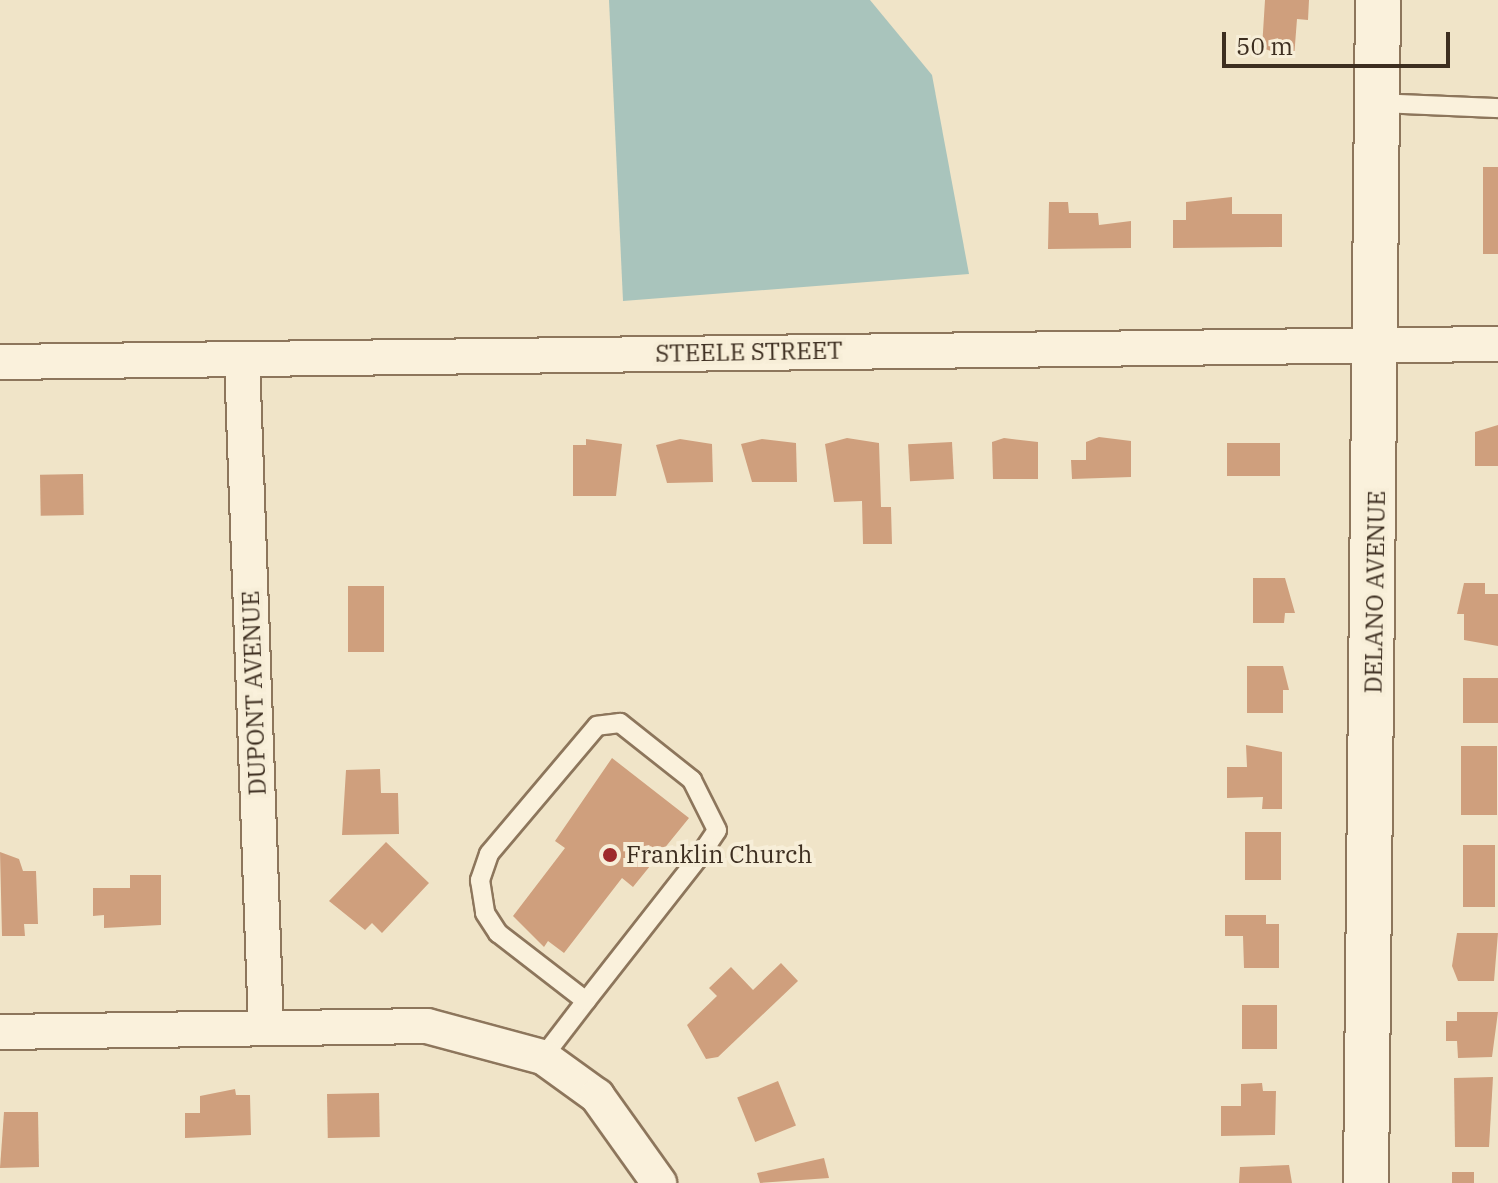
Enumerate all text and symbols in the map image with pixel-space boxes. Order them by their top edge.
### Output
scale bar [1226,16,1454,66]
text: 50 m [1236,30,1293,62]
street label: STEELE STREET [655,336,843,368]
street label: DELANO AVENUE [1359,490,1391,694]
street label: DUPONT AVENUE [236,590,272,796]
place label: Franklin Church [626,841,813,869]
marker: Franklin Church [601,846,619,864]

